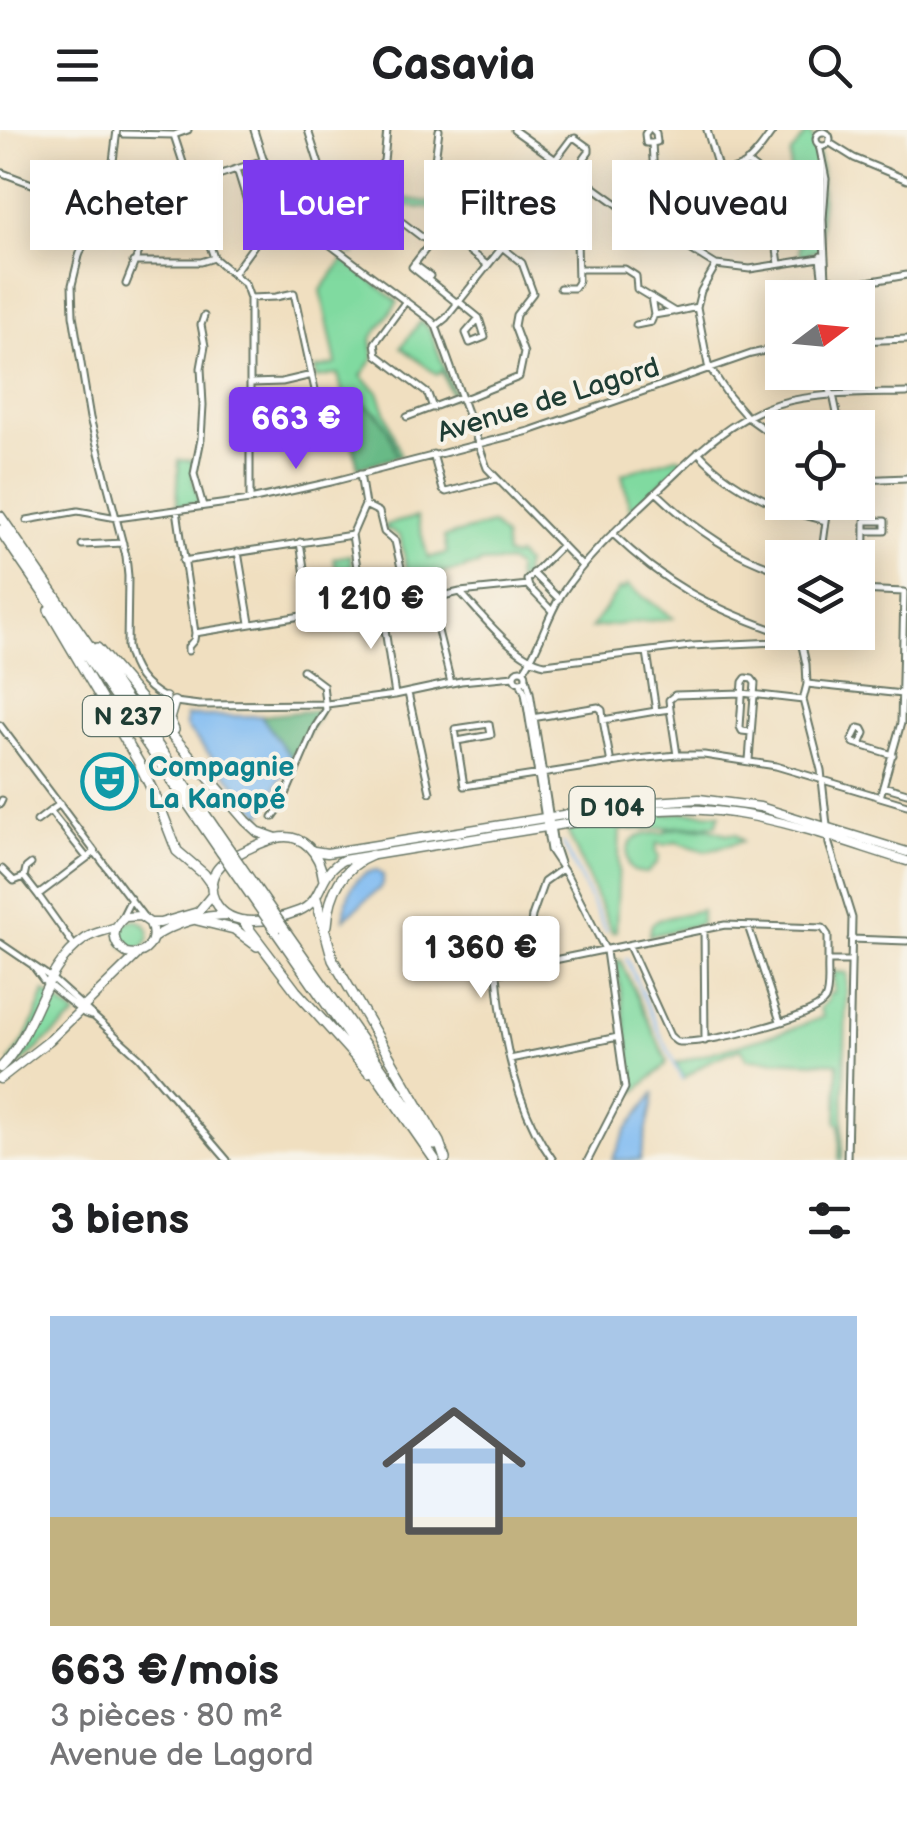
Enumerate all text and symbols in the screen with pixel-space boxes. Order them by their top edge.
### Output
icon: menu [50,38,105,93]
text: Casavia [372,38,535,93]
icon: search [802,38,857,93]
chip: Acheter [30,160,223,250]
chip: Louer [243,160,404,250]
chip: Filtres [424,160,592,250]
chip: Nouveau [612,160,823,250]
north arrow [765,280,875,390]
map controls [765,280,875,650]
street label: Avenue de Lagord [433,351,664,450]
pin: 663 € [226,387,366,472]
text: 663 € [251,400,341,439]
button: locate [765,410,875,520]
button: layers [765,540,875,650]
pin: 1 210 € [279,567,463,652]
text: 1 210 € [318,580,424,619]
road number: N 237 [83,696,173,736]
place label: Compagnie La Kanopé [148,751,294,816]
theatre icon: Compagnie La Kanopé [79,752,139,812]
road number: D 104 [570,787,654,827]
pin: 1 360 € [389,916,573,1001]
text: 1 360 € [425,929,537,968]
icon: filters [802,1193,857,1248]
text: 3 biens [50,1195,189,1246]
icon: home [364,1381,544,1561]
text: 663 €/mois [50,1646,279,1697]
text: 3 pièces · 80 m² [50,1697,283,1736]
text: Avenue de Lagord [50,1736,314,1775]

